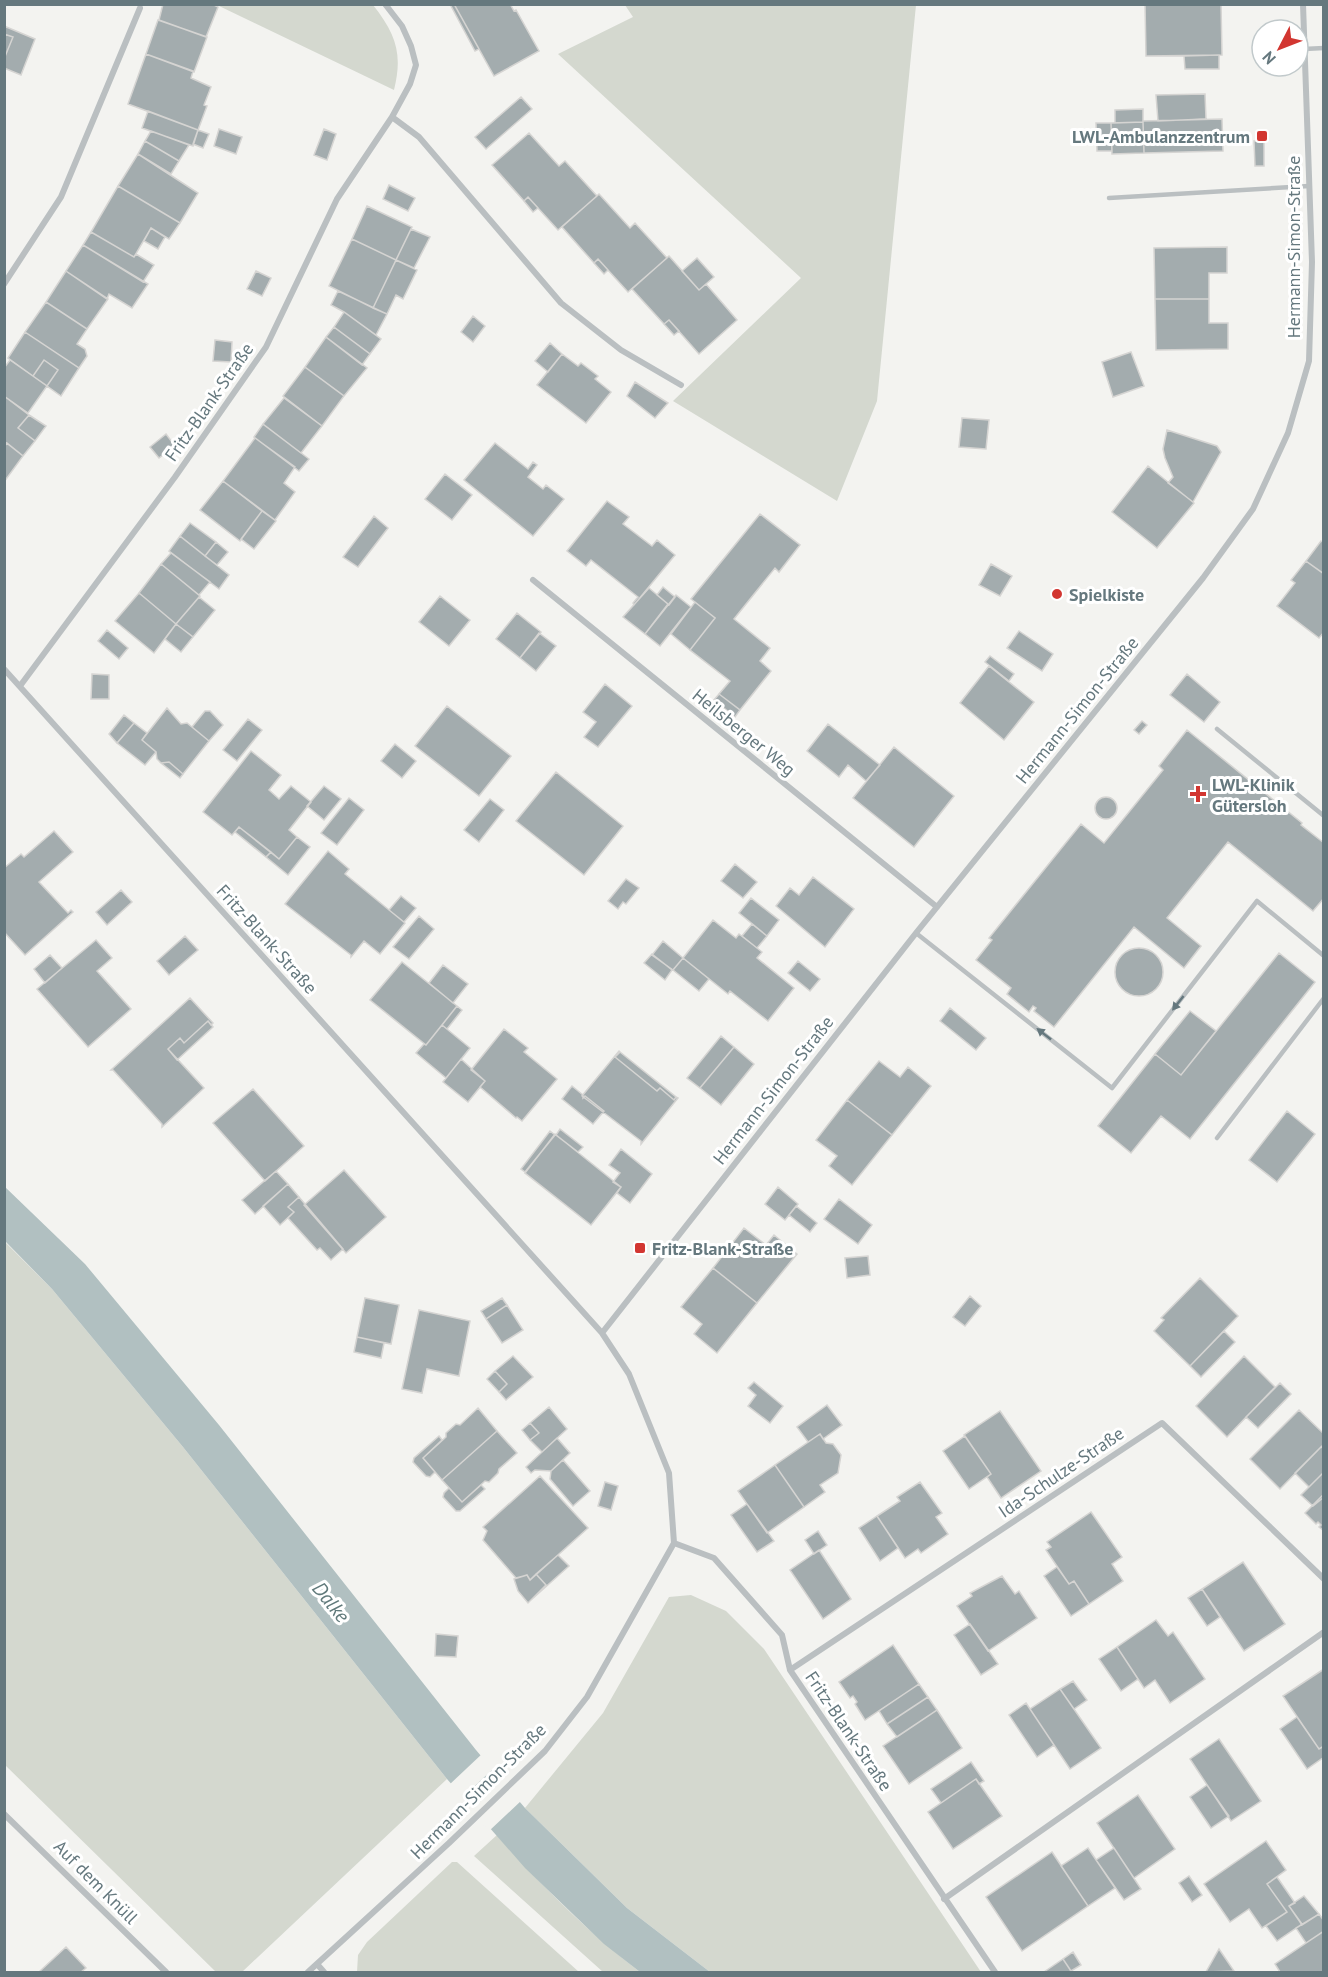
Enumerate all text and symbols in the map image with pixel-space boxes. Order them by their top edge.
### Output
north arrow [1250,18,1310,78]
text: N [1258,47,1280,69]
place label: LWL-Ambulanzzentrum [1072,125,1250,148]
marker: LWL-Ambulanzzentrum [1255,129,1269,143]
street label: Hermann-Simon-Straße [1282,156,1305,338]
street label: Fritz-Blank-Straße [160,338,258,466]
place label: Spielkiste [1069,583,1144,606]
marker: Spielkiste [1050,587,1064,601]
street label: Hermann-Simon-Straße [1011,632,1143,788]
street label: Heilsberger Weg [688,683,800,781]
place label: LWL-Klinik Gütersloh [1212,773,1295,817]
marker: LWL-Klinik Gütersloh [1189,785,1207,803]
street label: Fritz-Blank-Straße [212,879,322,999]
one-way arrow [1172,995,1185,1011]
street label: Hermann-Simon-Straße [708,1011,838,1169]
one-way arrow [1036,1028,1052,1041]
place label: Fritz-Blank-Straße [652,1237,793,1260]
marker: Fritz-Blank-Straße [633,1241,647,1255]
street label: Ida-Schulze-Straße [994,1421,1128,1523]
water label: Dalke [307,1576,356,1628]
street label: Fritz-Blank-Straße [800,1667,898,1795]
street label: Hermann-Simon-Straße [405,1718,551,1864]
street label: Auf dem Knüll [49,1835,143,1929]

